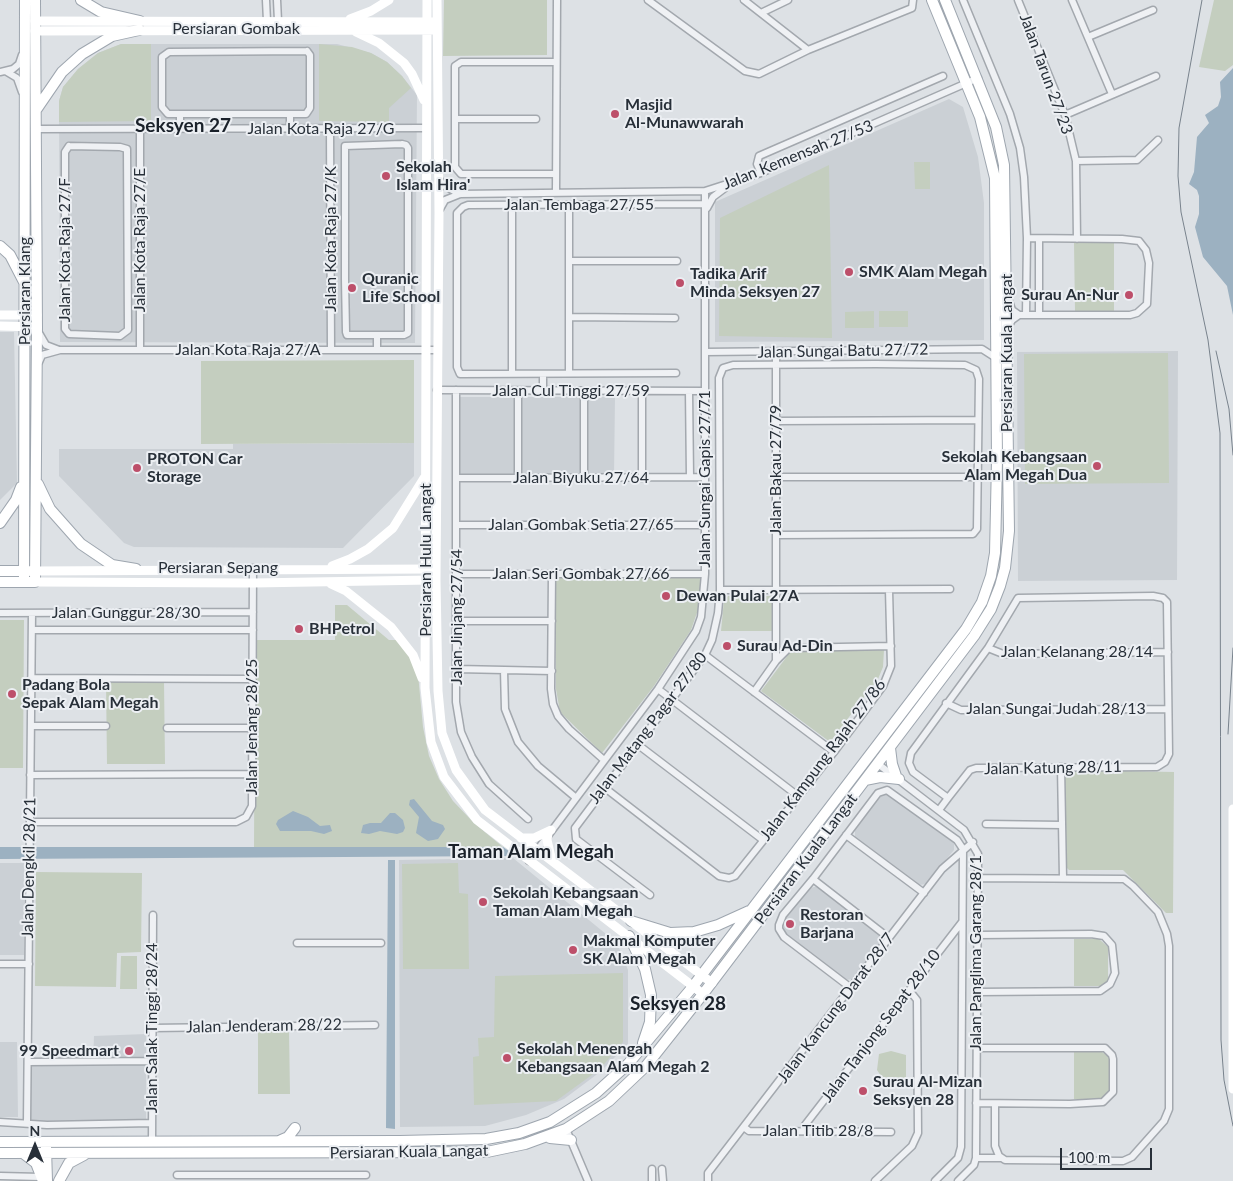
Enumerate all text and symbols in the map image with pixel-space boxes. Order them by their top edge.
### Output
street label: Jalan Tarun 27/23 [1015,11,1077,137]
street label: Persiaran Gombak [172,19,300,39]
place label: Masjid Al-Munawwarah [625,95,744,133]
marker: Masjid Al-Munawwarah [609,108,621,120]
district label: Seksyen 27 [135,115,231,137]
street label: Jalan Kemensah 27/53 [720,116,876,194]
street label: Jalan Kota Raja 27/G [248,119,394,139]
place label: Sekolah Islam Hira' [396,157,470,195]
street label: Jalan Kota Raja 27/K [321,166,341,312]
street label: Jalan Kota Raja 27/E [130,168,150,312]
marker: Sekolah Islam Hira' [380,170,392,182]
street label: Jalan Kota Raja 27/F [55,178,75,322]
street label: Jalan Tembaga 27/55 [504,195,654,215]
street label: Persiaran Klang [15,237,35,345]
place label: SMK Alam Megah [859,262,987,282]
place label: Tadika Arif Minda Seksyen 27 [690,264,820,302]
marker: SMK Alam Megah [843,266,855,278]
place label: Quranic Life School [362,269,440,307]
street label: Persiaran Kuala Langat [997,274,1017,432]
marker: Tadika Arif Minda Seksyen 27 [674,277,686,289]
marker: Quranic Life School [346,282,358,294]
place label: Surau An-Nur [1021,285,1119,305]
marker: Surau An-Nur [1123,289,1135,301]
street label: Jalan Kota Raja 27/A [175,340,321,360]
street label: Jalan Sungai Batu 27/72 [757,340,929,362]
street label: Jalan Cul Tinggi 27/59 [492,381,650,401]
street label: Jalan Sungai Gapis 27/71 [695,390,715,568]
street label: Jalan Bakau 27/79 [766,405,786,535]
place label: Sekolah Kebangsaan Alam Megah Dua [941,447,1087,485]
place label: PROTON Car Storage [147,449,243,487]
marker: Sekolah Kebangsaan Alam Megah Dua [1091,460,1103,472]
marker: PROTON Car Storage [131,462,143,474]
street label: Jalan Biyuku 27/64 [513,468,649,488]
street label: Persiaran Hulu Langat [416,483,436,637]
street label: Jalan Gombak Setia 27/65 [488,515,674,535]
street label: Jalan Jinjang 27/54 [447,549,467,685]
street label: Persiaran Sepang [158,558,278,578]
street label: Jalan Seri Gombak 27/66 [492,564,670,584]
place label: Dewan Pulai 27A [676,586,799,606]
marker: Dewan Pulai 27A [660,590,672,602]
street label: Jalan Gunggur 28/30 [52,603,200,623]
place label: BHPetrol [309,619,375,639]
marker: BHPetrol [293,623,305,635]
place label: Surau Ad-Din [737,636,833,656]
marker: Surau Ad-Din [721,640,733,652]
street label: Jalan Kelanang 28/14 [1001,642,1153,662]
street label: Jalan Matang Pagar 27/80 [585,649,711,807]
street label: Jalan Jenang 28/25 [242,659,262,795]
place label: Padang Bola Sepak Alam Megah [22,675,158,713]
street label: Jalan Kampung Rajah 27/86 [756,676,890,844]
marker: Padang Bola Sepak Alam Megah [6,688,18,700]
street label: Jalan Sungai Judah 28/13 [966,699,1146,719]
street label: Jalan Katung 28/11 [984,757,1122,779]
street label: Persiaran Kuala Langat [751,790,861,928]
street label: Jalan Dengkil 28/21 [18,797,40,939]
district label: Taman Alam Megah [448,841,614,863]
street label: Jalan Panglima Garang 28/1 [966,855,986,1051]
place label: Sekolah Kebangsaan Taman Alam Megah [493,883,639,921]
marker: Sekolah Kebangsaan Taman Alam Megah [477,896,489,908]
place label: Restoran Barjana [800,905,863,943]
marker: Restoran Barjana [784,918,796,930]
street label: Jalan Kancung Darat 28/7 [773,929,899,1087]
place label: Makmal Komputer SK Alam Megah [583,931,715,969]
street label: Jalan Salak Tinggi 28/24 [142,943,162,1113]
marker: Makmal Komputer SK Alam Megah [567,944,579,956]
street label: Jalan Tanjong Sepat 28/10 [817,946,945,1106]
district label: Seksyen 28 [630,993,726,1015]
street label: Jalan Jenderam 28/22 [186,1015,342,1037]
place label: Sekolah Menengah Kebangsaan Alam Megah 2 [517,1039,709,1077]
place label: 99 Speedmart [19,1041,119,1061]
marker: 99 Speedmart [123,1045,135,1057]
marker: Sekolah Menengah Kebangsaan Alam Megah 2 [501,1052,513,1064]
place label: Surau Al-Mizan Seksyen 28 [873,1072,982,1110]
marker: Surau Al-Mizan Seksyen 28 [857,1085,869,1097]
north arrow [10,1121,60,1171]
street label: Jalan Titib 28/8 [763,1121,873,1141]
text: N [30,1122,40,1139]
scale bar [1063,1138,1156,1170]
street label: Persiaran Kuala Langat [330,1141,488,1163]
text: 100 m [1068,1148,1110,1166]

